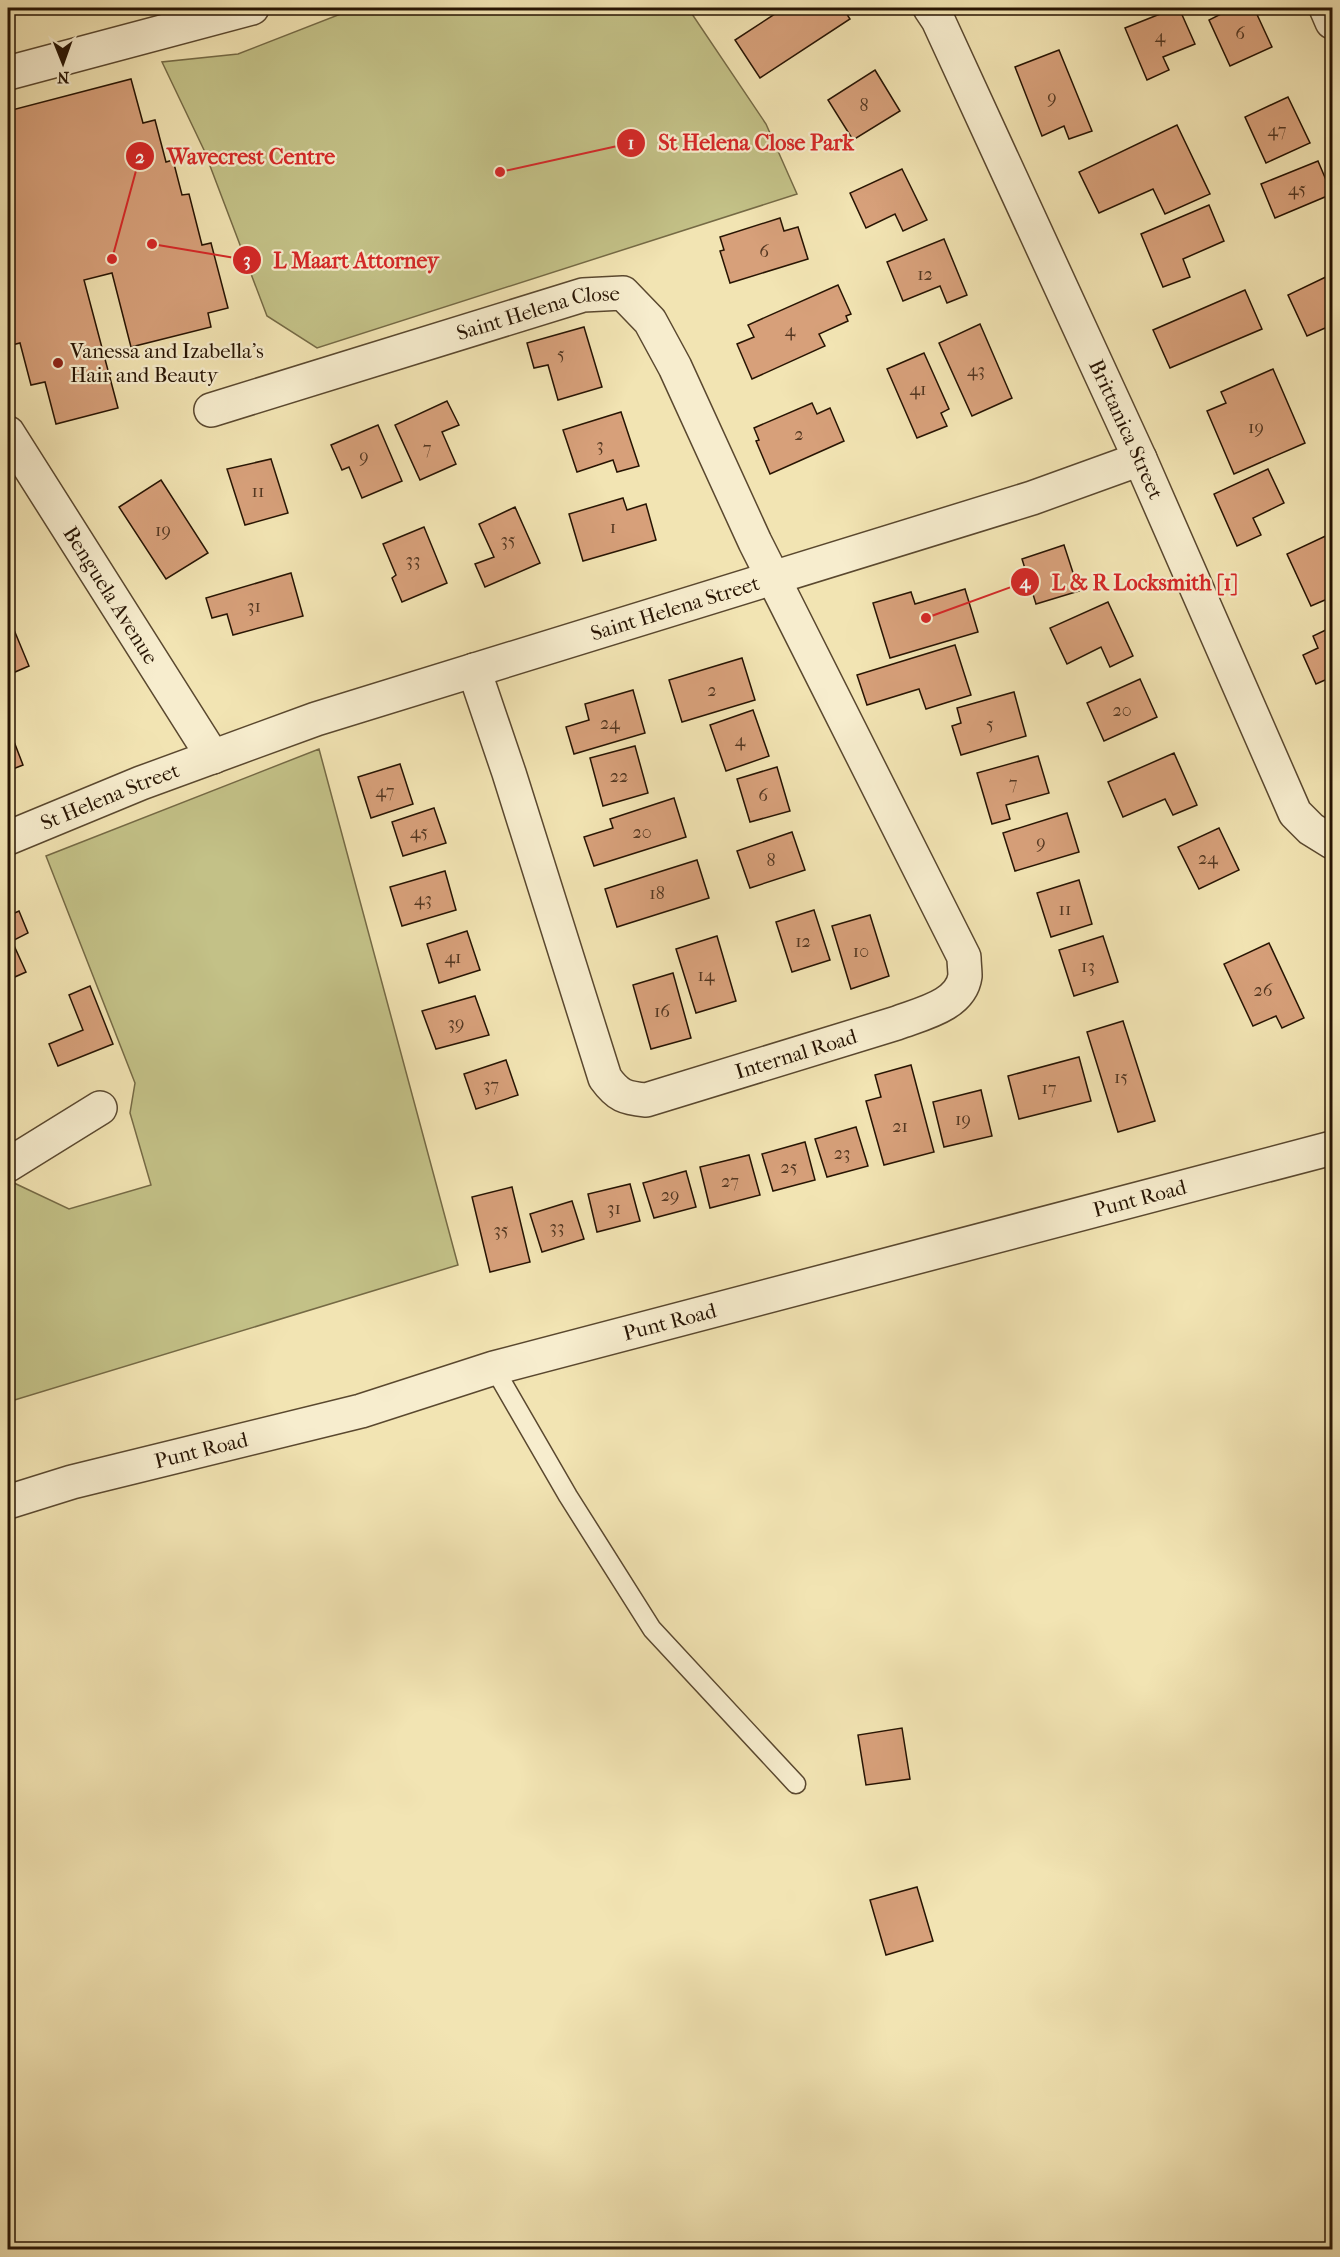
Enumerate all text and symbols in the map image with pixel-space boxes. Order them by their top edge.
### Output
house number: 6 [1235,23,1245,44]
house number: 4 [1155,26,1166,47]
north arrow [33,33,93,93]
text: N [56,68,69,87]
house number: 9 [1047,87,1057,108]
house number: 8 [859,95,869,116]
house number: 47 [1268,120,1287,141]
callout: St Helena Close Park [616,123,866,163]
text: St Helena Close Park [658,130,855,156]
text: 1 [628,133,634,154]
callout: Wavecrest Centre [125,136,347,176]
text: Wavecrest Centre [166,144,335,170]
text: 2 [135,147,145,168]
house number: 45 [1288,179,1306,200]
callout: L Maart Attorney [232,240,451,280]
house number: 6 [759,241,769,262]
text: L Maart Attorney [273,248,440,274]
text: 3 [243,250,251,271]
house number: 12 [917,264,933,285]
street label: Saint Helena Close [454,281,620,345]
house number: 4 [785,320,796,341]
place label: Vanessa and Izabella's Hair and Beauty [69,339,264,387]
house number: 5 [557,344,565,365]
marker: Vanessa and Izabella's Hair and Beauty [51,356,65,370]
street label: Brittanica Street [1084,356,1168,503]
house number: 43 [967,360,985,381]
house number: 41 [909,379,927,400]
house number: 19 [1248,417,1264,438]
house number: 2 [794,424,804,445]
house number: 3 [596,435,604,456]
house number: 7 [423,438,432,459]
house number: 9 [359,446,369,467]
house number: 11 [252,481,264,502]
house number: 1 [610,517,616,538]
house number: 19 [155,520,171,541]
street label: Benguela Avenue [58,522,163,668]
house number: 35 [500,530,516,551]
house number: 33 [406,550,420,571]
callout: L & R Locksmith [1] [1010,562,1250,602]
text: L & R Locksmith [1] [1052,570,1238,596]
street label: Saint Helena Street [588,571,763,646]
text: 4 [1019,572,1032,593]
house number: 31 [247,596,261,617]
house number: 2 [707,680,717,701]
house number: 20 [1112,700,1132,721]
house number: 24 [600,713,620,734]
house number: 5 [986,714,994,735]
house number: 4 [735,730,746,751]
street label: St Helena Street [37,758,183,835]
house number: 22 [610,766,628,787]
house number: 7 [1009,773,1018,794]
house number: 47 [376,781,395,802]
house number: 6 [758,785,768,806]
house number: 45 [410,822,428,843]
house number: 20 [632,822,652,843]
house number: 9 [1036,832,1046,853]
house number: 24 [1198,848,1218,869]
house number: 8 [766,850,776,871]
house number: 18 [649,883,665,904]
house number: 43 [414,889,432,910]
house number: 11 [1059,899,1071,920]
house number: 12 [795,931,811,952]
house number: 10 [853,941,869,962]
house number: 41 [444,947,462,968]
house number: 13 [1081,956,1095,977]
house number: 14 [697,965,715,986]
house number: 26 [1253,980,1273,1001]
house number: 16 [654,1001,670,1022]
house number: 39 [448,1013,464,1034]
street label: Internal Road [732,1024,860,1084]
house number: 15 [1114,1067,1128,1088]
house number: 37 [483,1075,499,1096]
house number: 17 [1041,1078,1057,1099]
house number: 19 [955,1109,971,1130]
house number: 21 [892,1116,908,1137]
house number: 23 [834,1143,850,1164]
house number: 25 [780,1157,798,1178]
house number: 27 [721,1171,739,1192]
street label: Punt Road [1091,1175,1189,1222]
house number: 29 [661,1185,679,1206]
house number: 31 [607,1198,621,1219]
house number: 33 [550,1217,564,1238]
house number: 35 [493,1220,509,1241]
street label: Punt Road [620,1298,719,1346]
street label: Punt Road [152,1427,251,1473]

